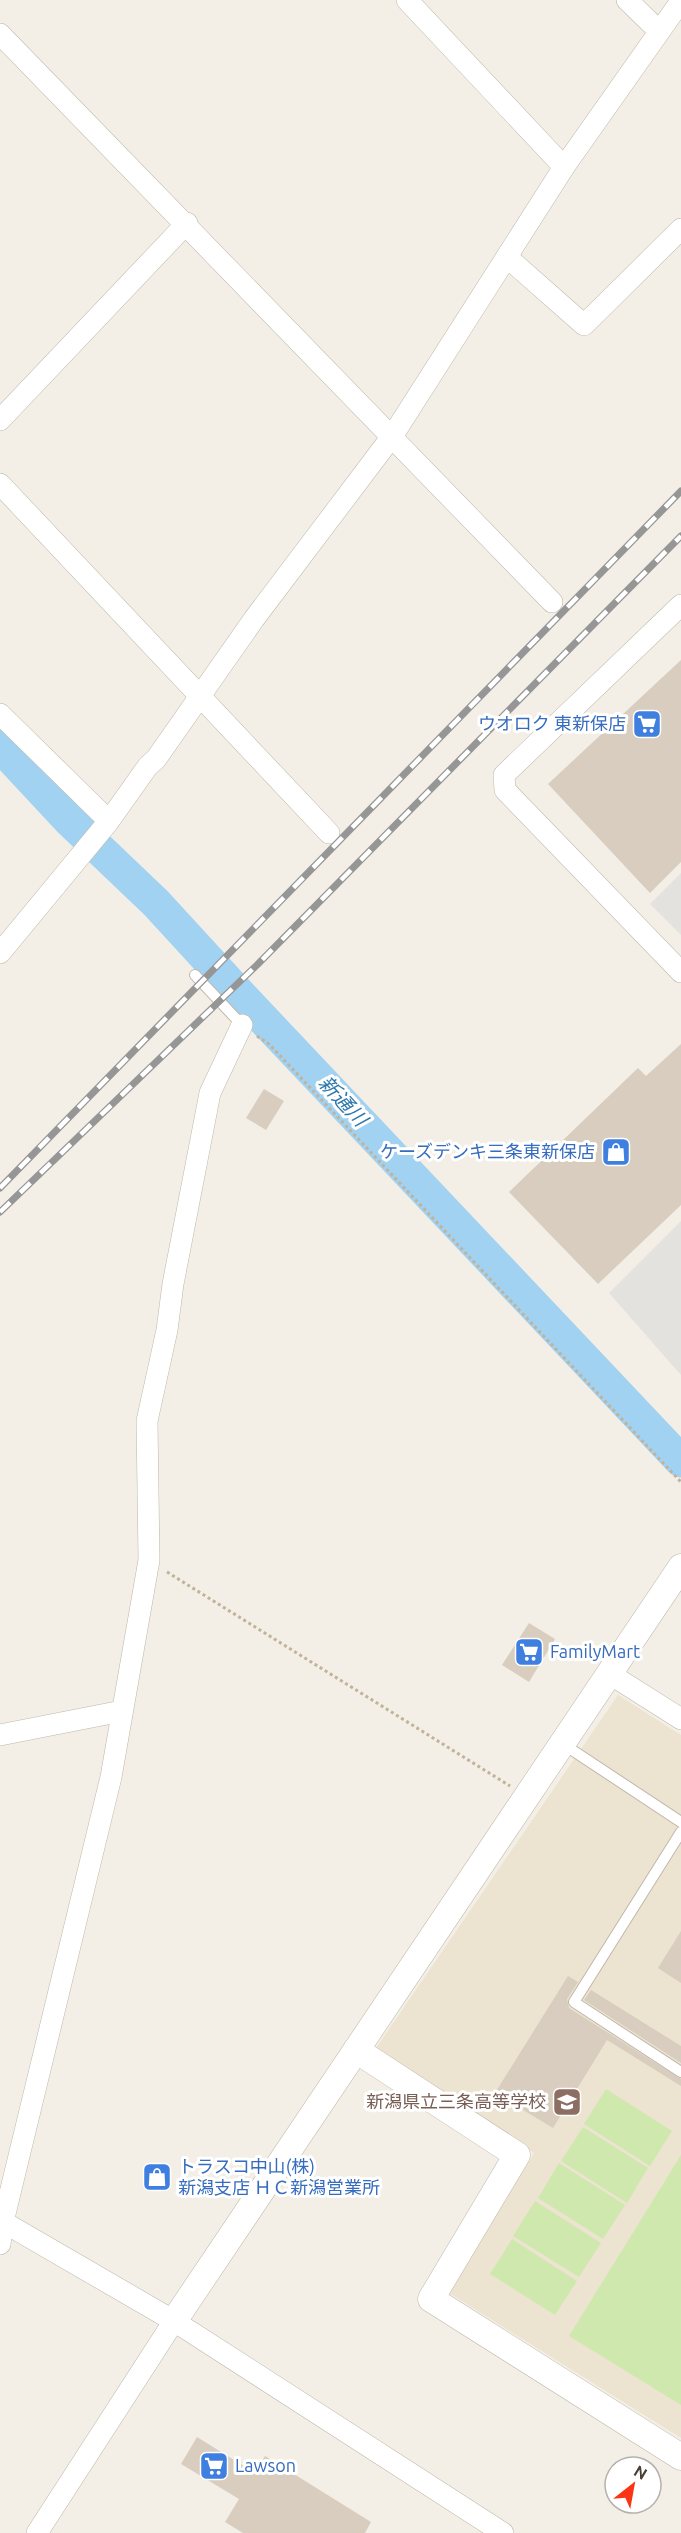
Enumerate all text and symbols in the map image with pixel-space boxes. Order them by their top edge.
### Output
supermarket icon: ウオロク 東新保店 [631,708,663,740]
place label: ウオロク 東新保店 [478,713,626,733]
water label: 新通川 [314,1071,374,1132]
shop icon: ケーズデンキ三条東新保店 [600,1136,632,1168]
place label: ケーズデンキ三条東新保店 [380,1141,595,1161]
supermarket icon: FamilyMart [513,1636,545,1668]
place label: FamilyMart [550,1641,640,1661]
school or university icon: 新潟県立三条高等学校 [551,2086,583,2118]
place label: 新潟県立三条高等学校 [366,2091,546,2111]
place label: トラスコ中山(株) 新潟支店 ＨＣ新潟営業所 [178,2156,380,2197]
shop icon: トラスコ中山(株) 新潟支店 ＨＣ新潟営業所 [141,2161,173,2193]
supermarket icon: Lawson [198,2450,230,2482]
place label: Lawson [235,2455,296,2475]
north arrow [603,2455,663,2515]
text: N [631,2461,650,2483]

